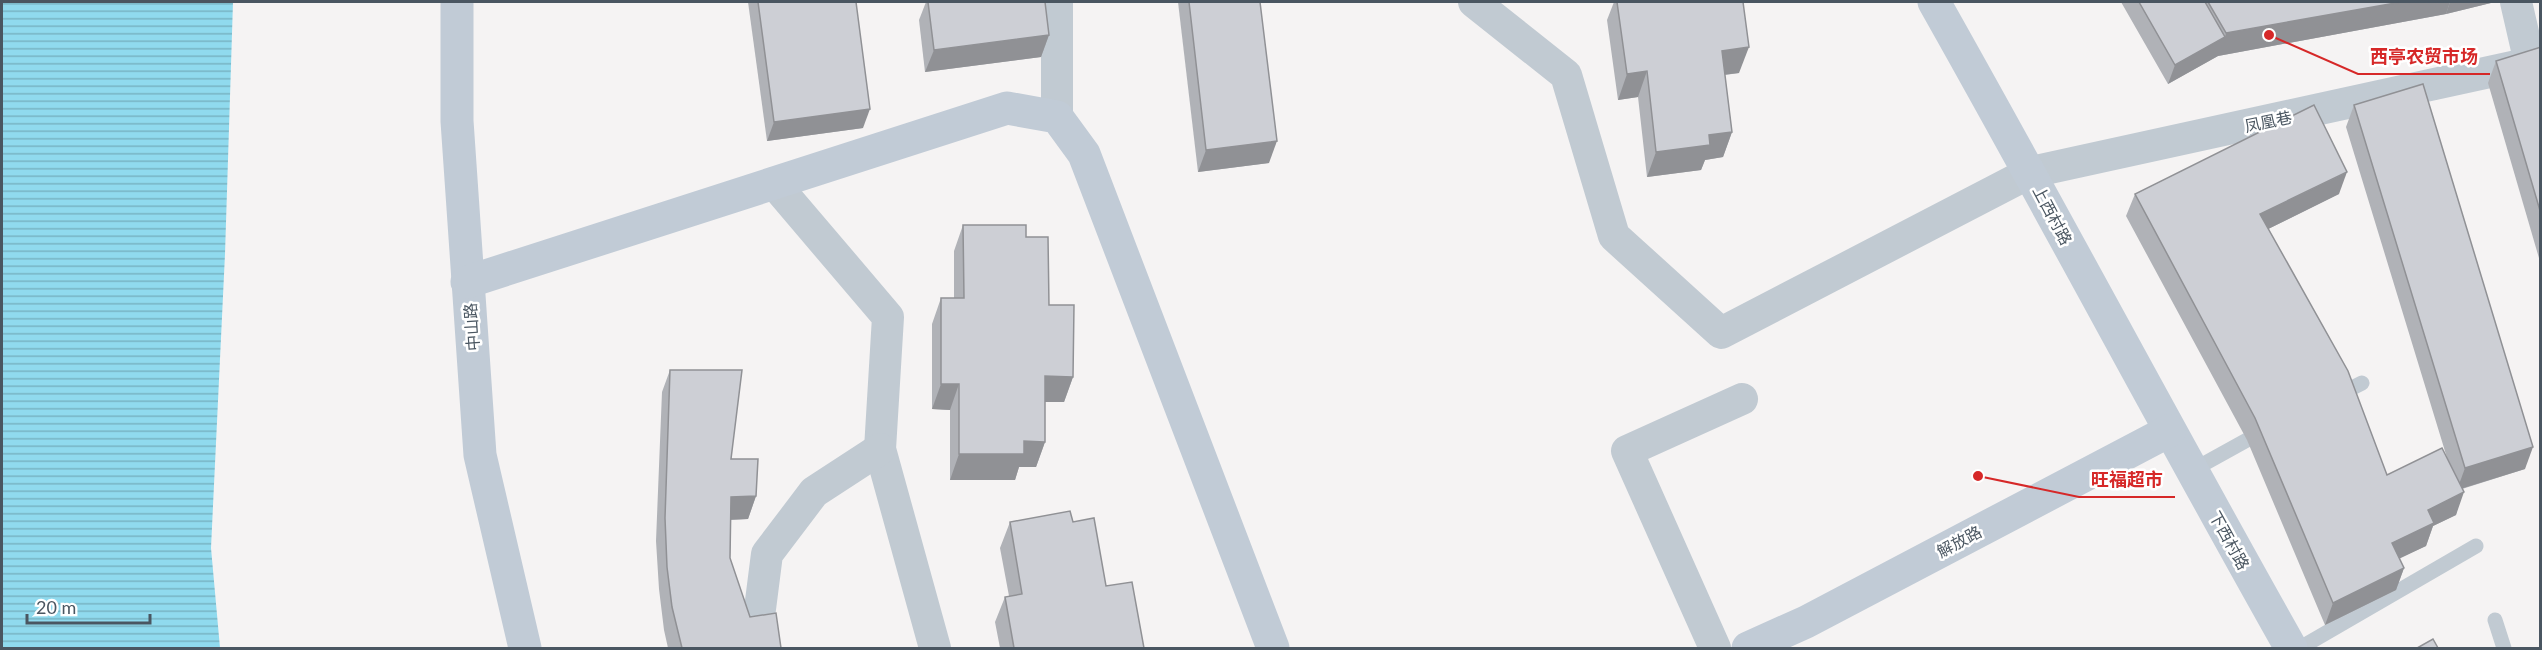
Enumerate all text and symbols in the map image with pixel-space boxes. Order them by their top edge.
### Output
callout: 西亭农贸市场 [2358,38,2490,74]
text: 西亭农贸市场 [2370,45,2478,67]
street label: 凤凰巷 [2243,107,2293,135]
street label: 上西村路 [2030,182,2076,248]
street label: 中山路 [460,302,482,352]
callout: 旺福超市 [2079,461,2175,497]
text: 旺福超市 [2091,468,2163,490]
street label: 下西村路 [2206,507,2254,573]
street label: 解放路 [1933,521,1985,561]
scale bar [27,587,150,625]
text: 20 m [36,596,76,618]

